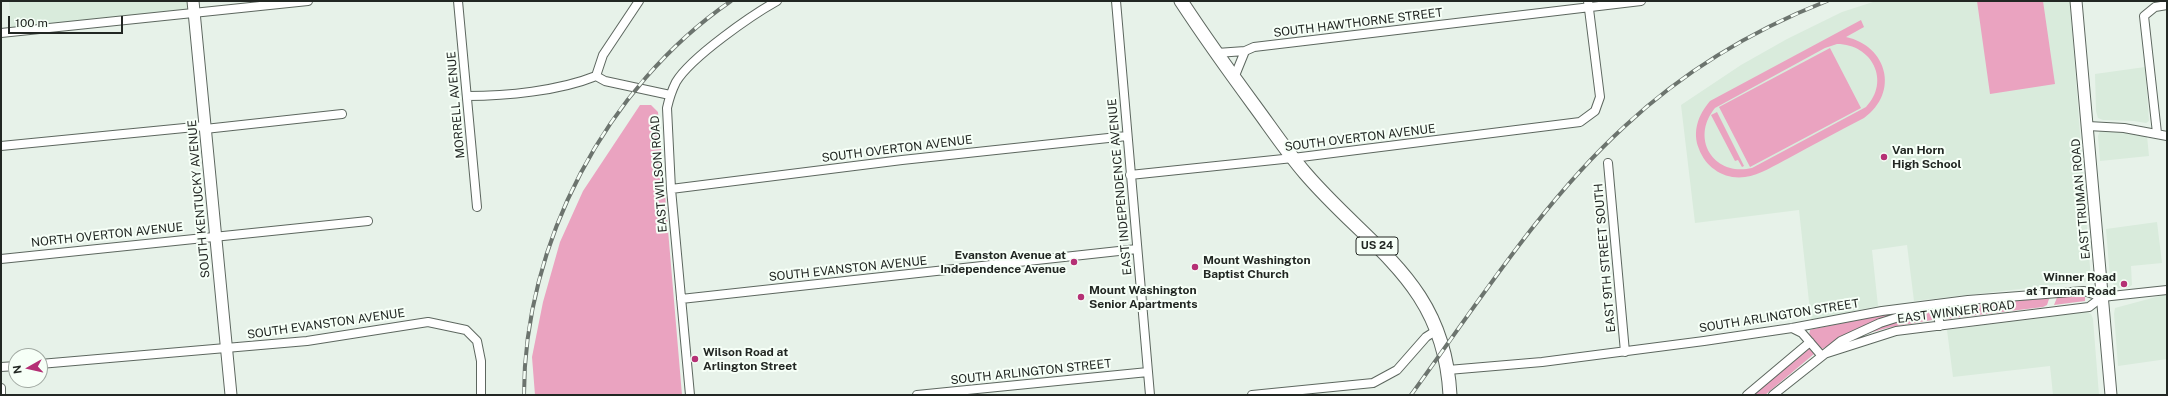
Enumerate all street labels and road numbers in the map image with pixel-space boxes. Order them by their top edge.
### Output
street label: SOUTH HAWTHORNE STREET [1273,5,1443,41]
street label: MORRELL AVENUE [444,51,468,159]
street label: EAST INDEPENDENCE AVENUE [1105,98,1135,276]
street label: EAST WILSON ROAD [648,115,670,233]
street label: SOUTH KENTUCKY AVENUE [185,119,213,279]
street label: SOUTH OVERTON AVENUE [1284,122,1436,154]
street label: SOUTH OVERTON AVENUE [821,133,973,165]
street label: EAST TRUMAN ROAD [2069,138,2093,260]
street label: EAST 9TH STREET SOUTH [1591,183,1619,333]
street label: NORTH OVERTON AVENUE [30,220,184,250]
road number: US 24 [1356,237,1398,255]
street label: SOUTH EVANSTON AVENUE [768,254,928,284]
street label: SOUTH ARLINGTON STREET [1698,296,1860,336]
street label: EAST WINNER ROAD [1896,298,2016,326]
street label: SOUTH EVANSTON AVENUE [246,306,406,342]
street label: SOUTH ARLINGTON STREET [950,356,1112,388]

